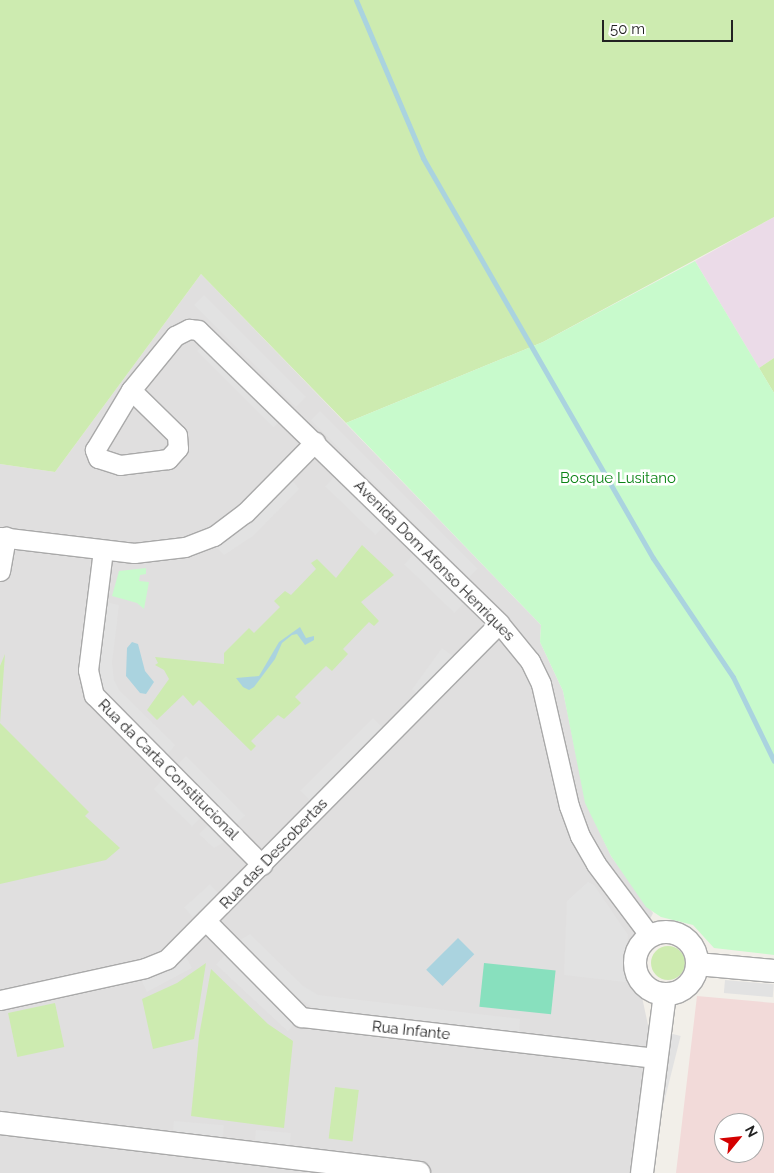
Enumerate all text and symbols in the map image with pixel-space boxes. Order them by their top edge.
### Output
scale bar [604,10,735,42]
text: 50 m [610,20,645,38]
park label: Bosque Lusitano [560,470,676,488]
street label: Avenida Dom Afonso Henriques [350,477,518,645]
street label: Rua da Carta Constitucional [94,696,242,844]
street label: Rua das Descobertas [217,795,331,913]
street label: Rua Infante [371,1018,451,1044]
north arrow [714,1113,764,1163]
text: N [742,1123,761,1140]

